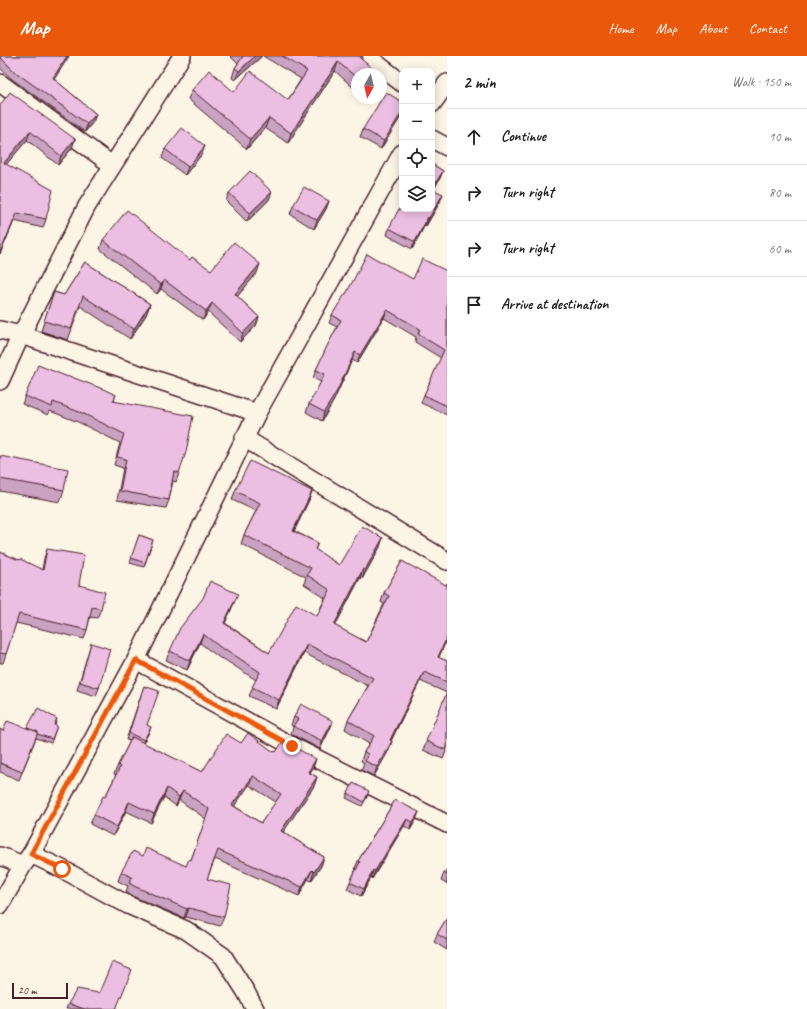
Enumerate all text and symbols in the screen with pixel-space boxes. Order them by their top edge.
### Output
text: Map [20,16,50,40]
text: Home [608,20,634,37]
text: Map [656,20,677,37]
text: About [699,20,727,37]
text: Contact [749,20,787,37]
north arrow [351,68,387,104]
map controls [399,68,435,212]
button: + [399,68,435,104]
text: 2 min [463,72,496,93]
text: Walk · 150 m [732,74,791,90]
button: − [399,104,435,140]
icon: ahead [463,126,485,148]
text: Continue [501,127,546,146]
text: 10 m [769,129,791,145]
button: locate [399,140,435,176]
button: layers [399,176,435,212]
icon: right [463,182,485,204]
text: Turn right [501,183,554,202]
text: 80 m [769,185,791,201]
icon: right [463,238,485,260]
text: Turn right [501,239,554,258]
text: 60 m [769,241,791,257]
icon: arrive [463,294,485,316]
text: Arrive at destination [501,295,608,314]
route end [283,737,301,755]
route start [53,860,71,878]
scale bar [12,981,68,1000]
text: 20 m [18,983,37,997]

